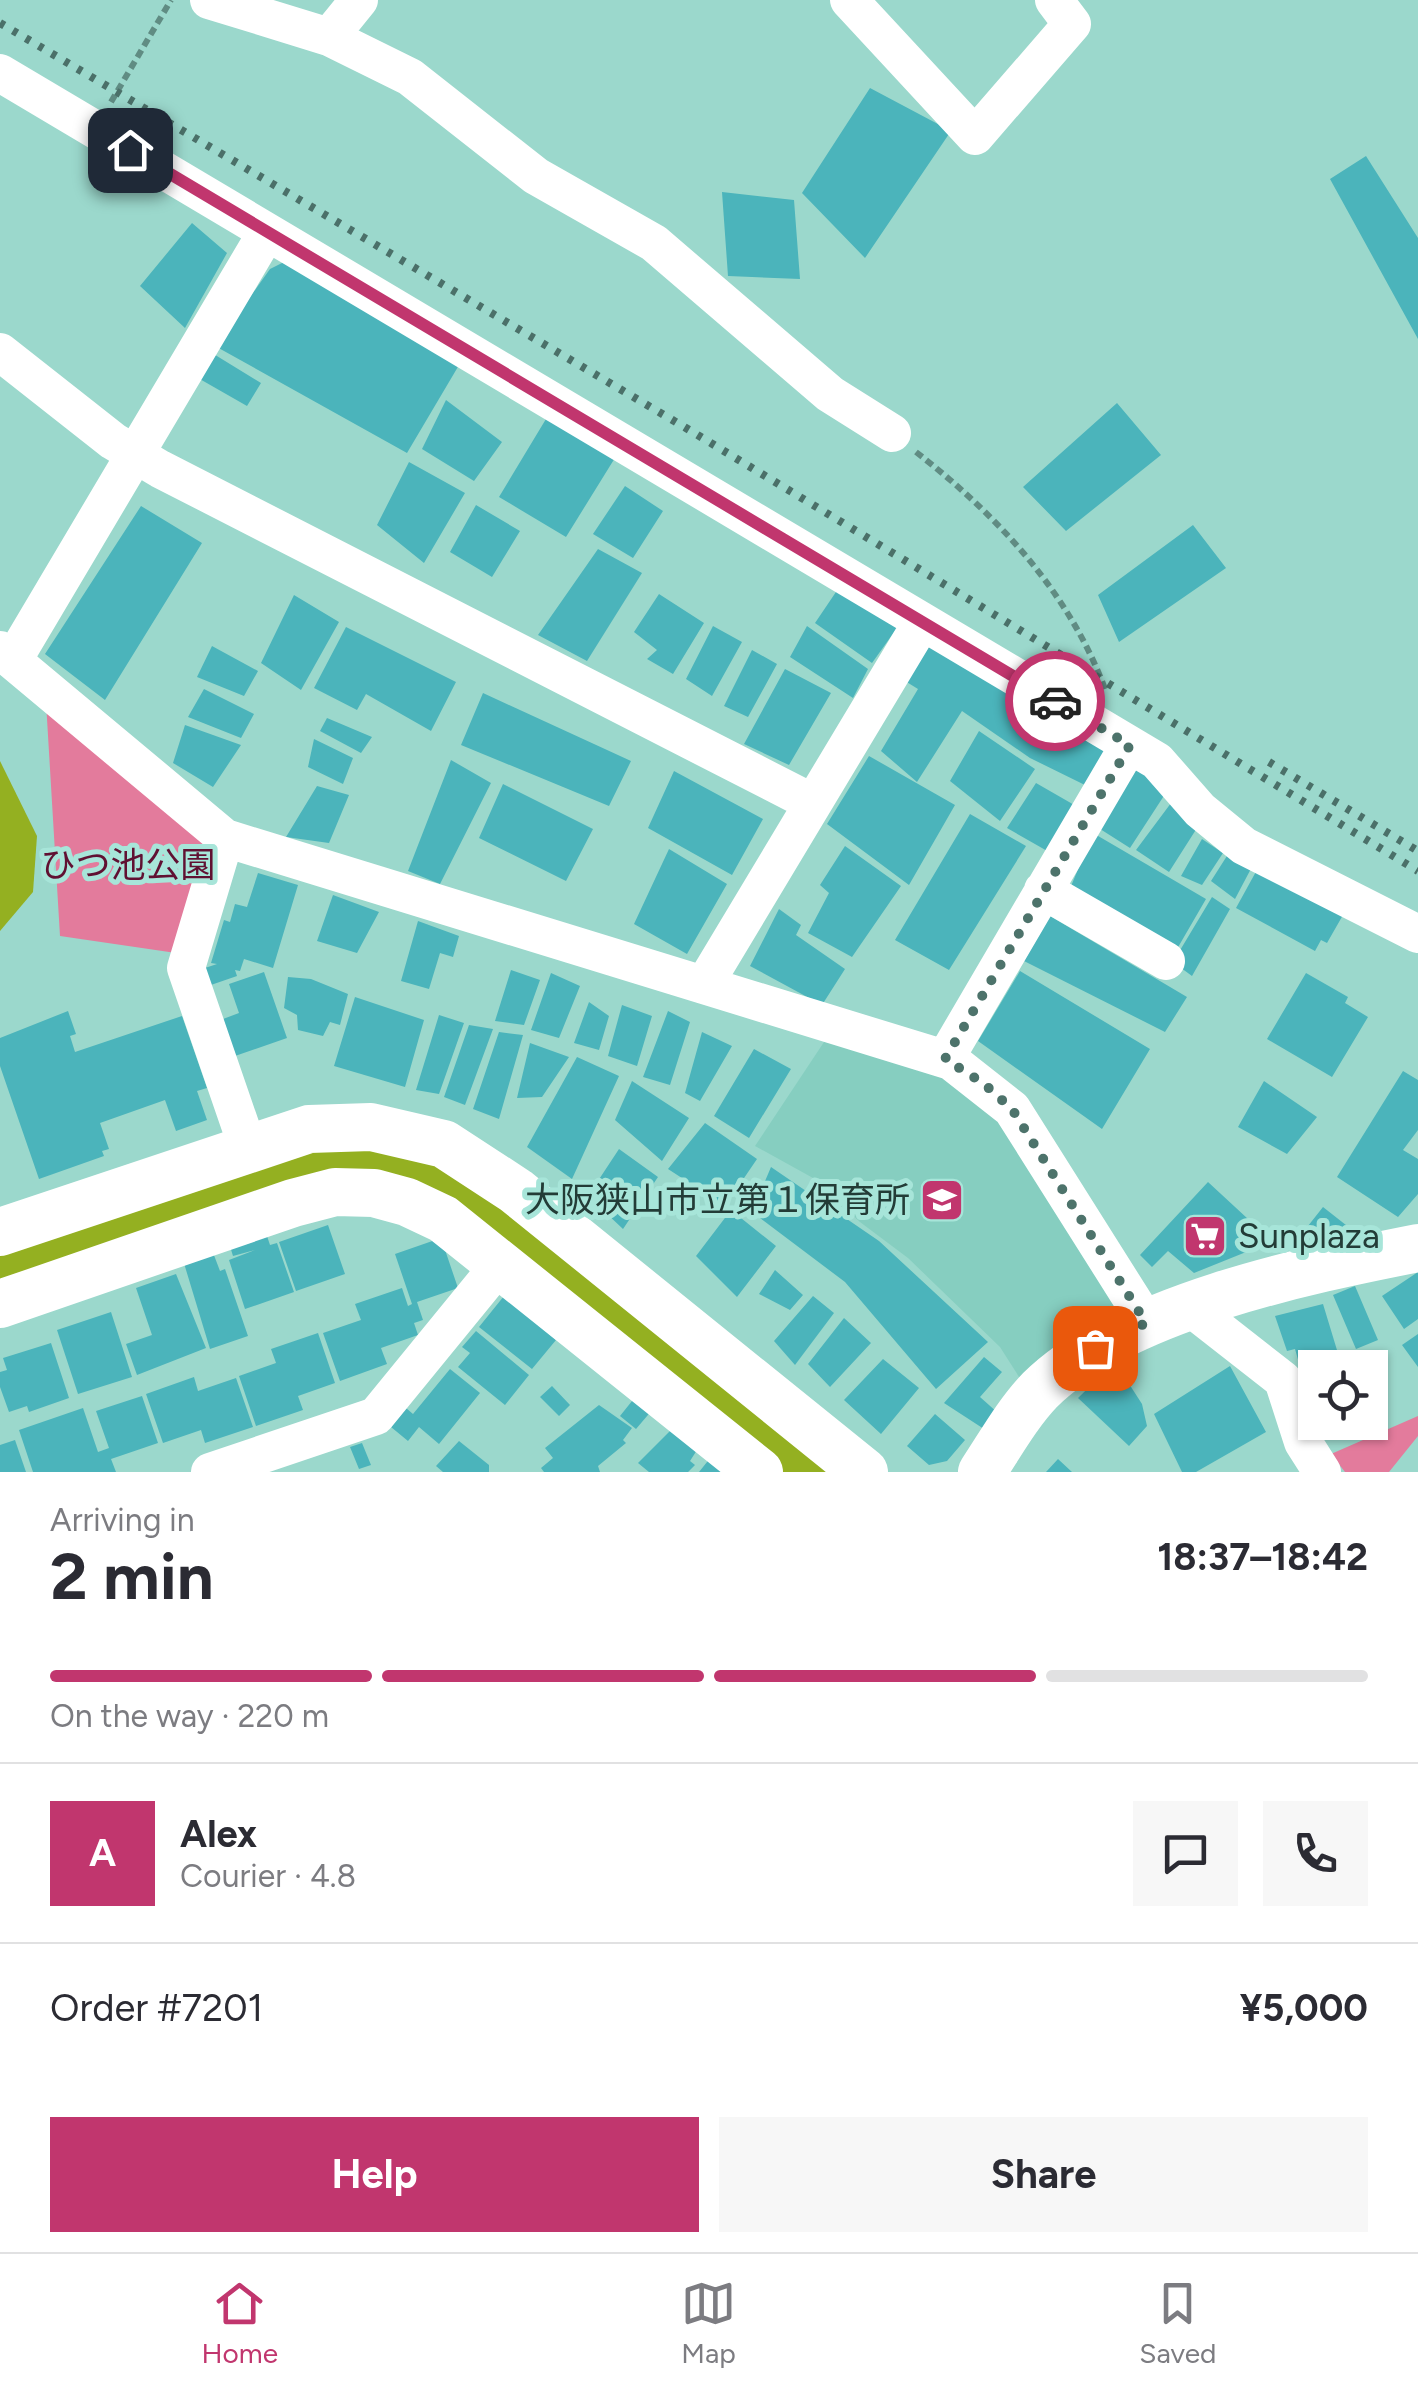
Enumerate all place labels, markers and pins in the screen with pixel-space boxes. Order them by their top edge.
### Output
pin [88,108,173,193]
school or university icon: 大阪狭山市立第１保育所 [919,1177,965,1223]
place label: 大阪狭山市立第１保育所 [525,1179,910,1221]
supermarket icon: Sunplaza [1182,1213,1228,1259]
place label: Sunplaza [1238,1215,1380,1257]
pin [1053,1306,1138,1391]

